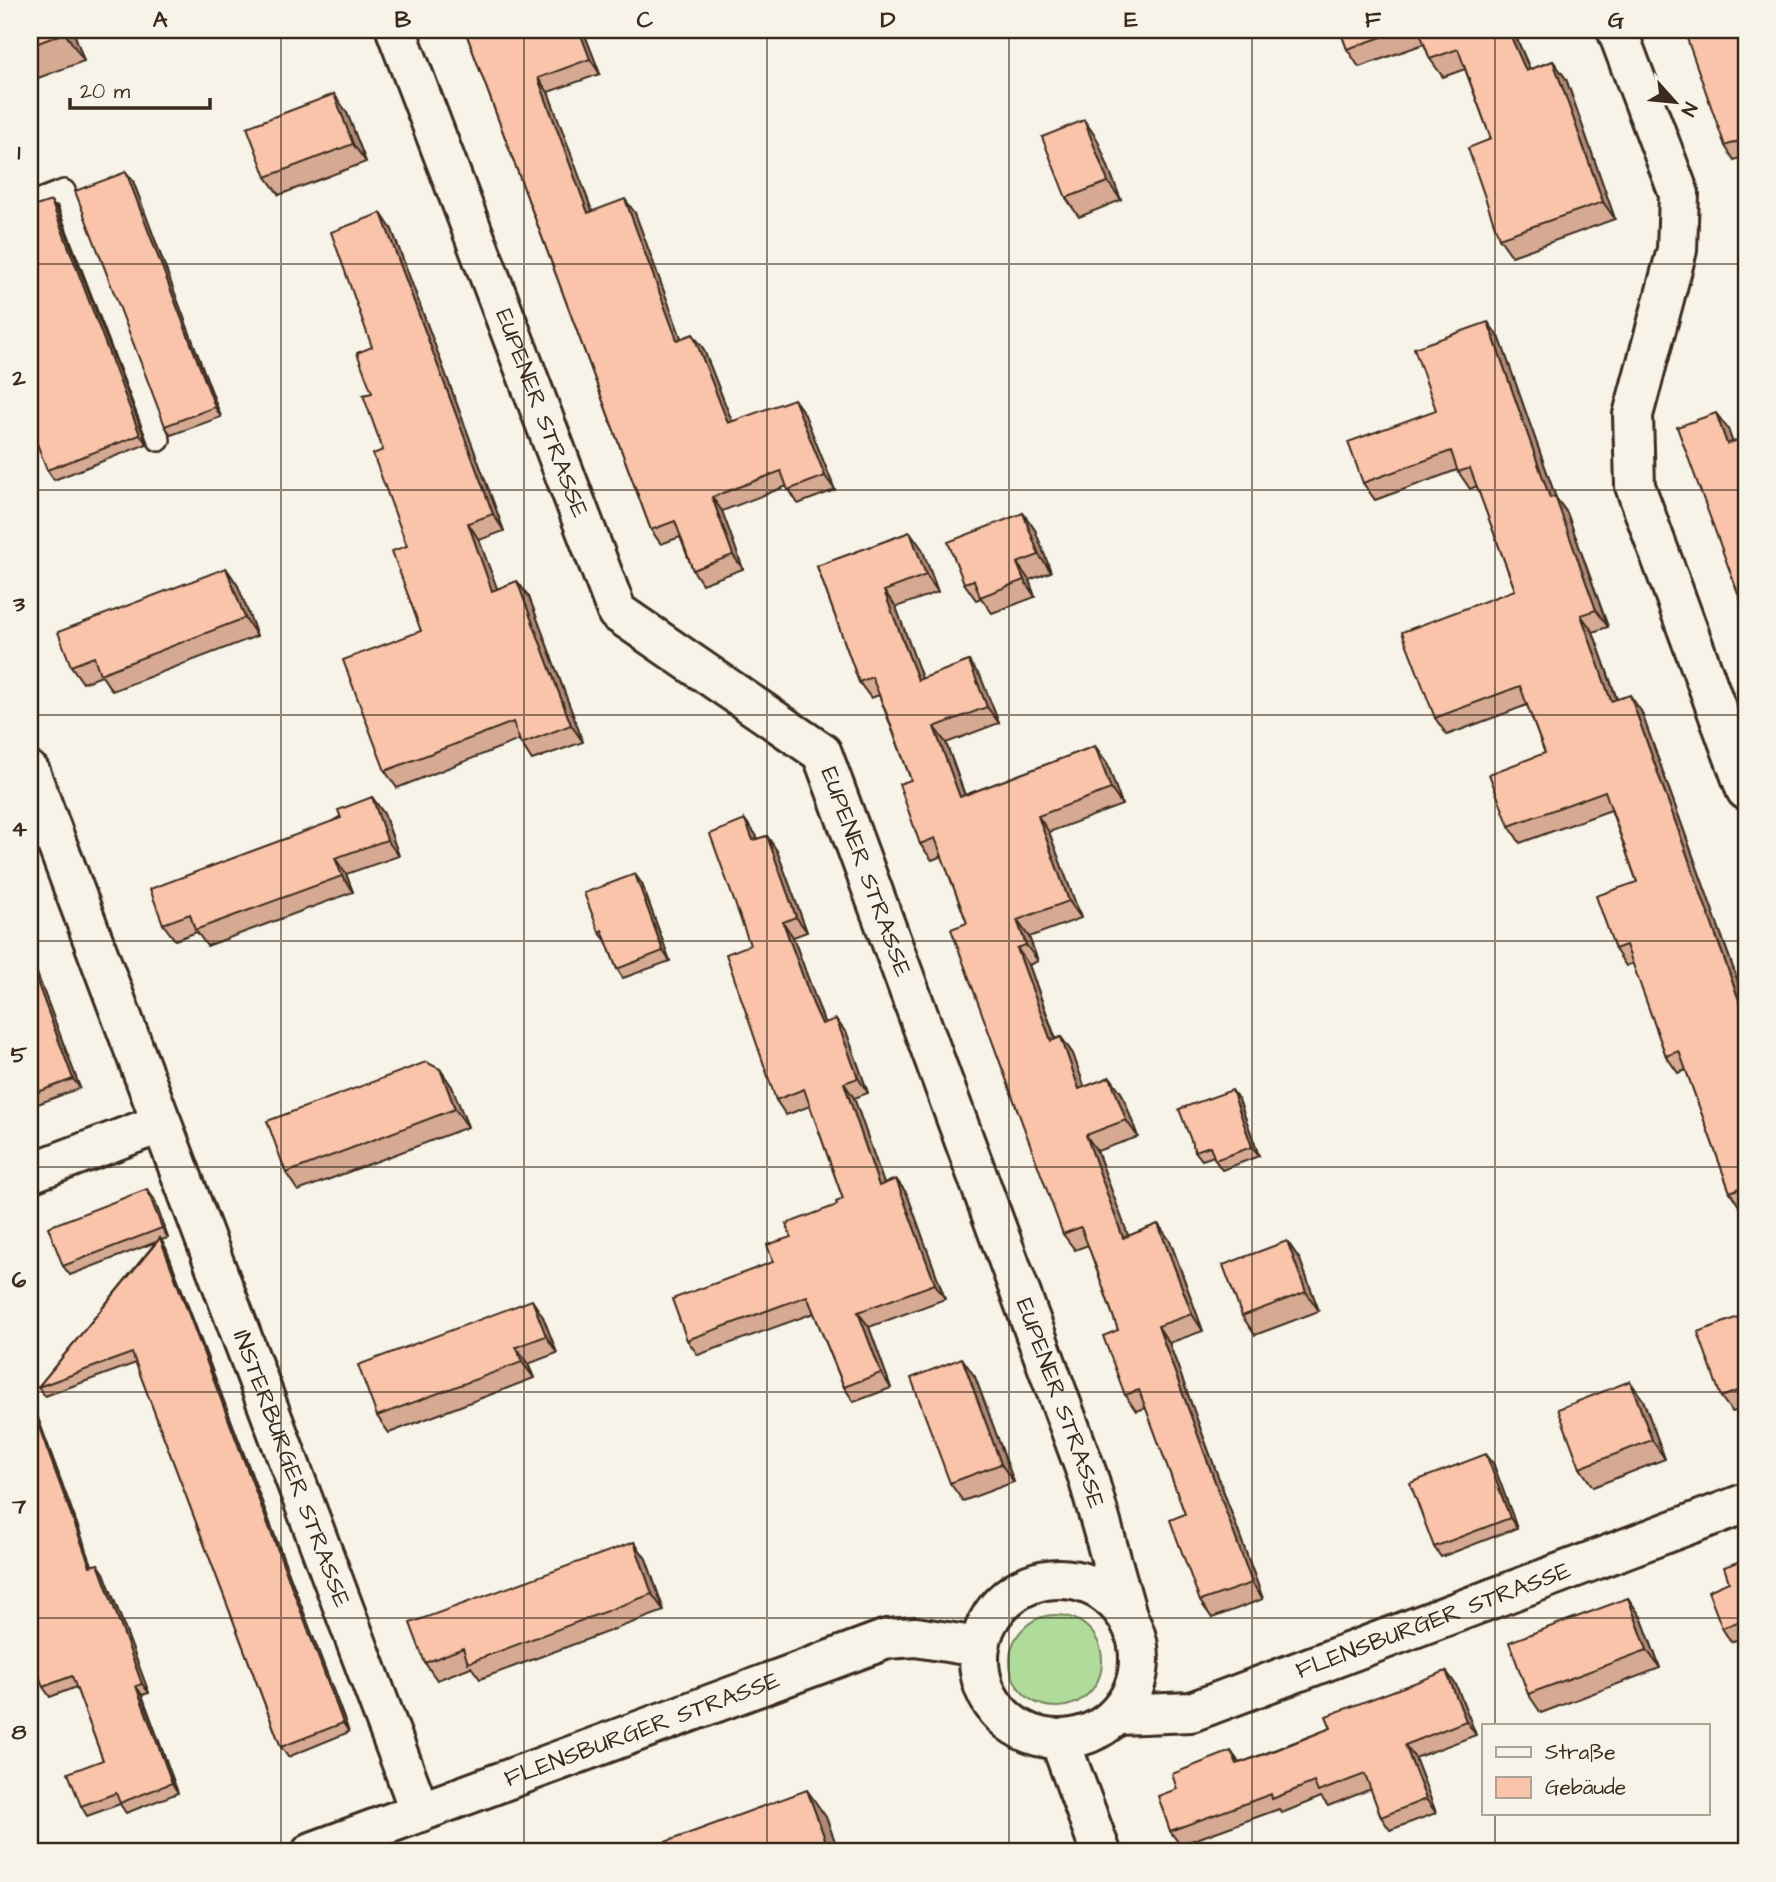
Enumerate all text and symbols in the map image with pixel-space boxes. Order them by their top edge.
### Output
text: A [153,4,168,36]
text: B [395,4,412,36]
text: C [637,4,654,36]
text: D [881,4,896,36]
text: E [1124,4,1138,36]
text: F [1365,4,1382,36]
text: G [1608,4,1624,36]
scale bar [70,66,210,110]
north arrow [1640,66,1710,136]
text: 20 m [80,77,131,106]
text: N [1674,98,1704,121]
text: 1 [18,136,21,168]
street label: EUPENER STRASSE [486,304,597,523]
text: 2 [11,362,26,394]
text: 3 [12,588,25,620]
street label: EUPENER STRASSE [812,762,920,981]
text: 4 [11,813,27,845]
text: 5 [11,1039,28,1071]
text: 6 [12,1264,27,1296]
street label: EUPENER STRASSE [1007,1294,1113,1512]
street label: INSTERBURGER STRASSE [224,1325,359,1612]
text: 7 [11,1490,27,1522]
street label: FLENSBURGER STRASSE [1291,1554,1575,1688]
street label: FLENSBURGER STRASSE [500,1663,784,1796]
text: 8 [12,1716,27,1748]
legend [1482,1724,1710,1815]
text: Straße [1545,1738,1616,1767]
text: Gebäude [1545,1773,1626,1802]

